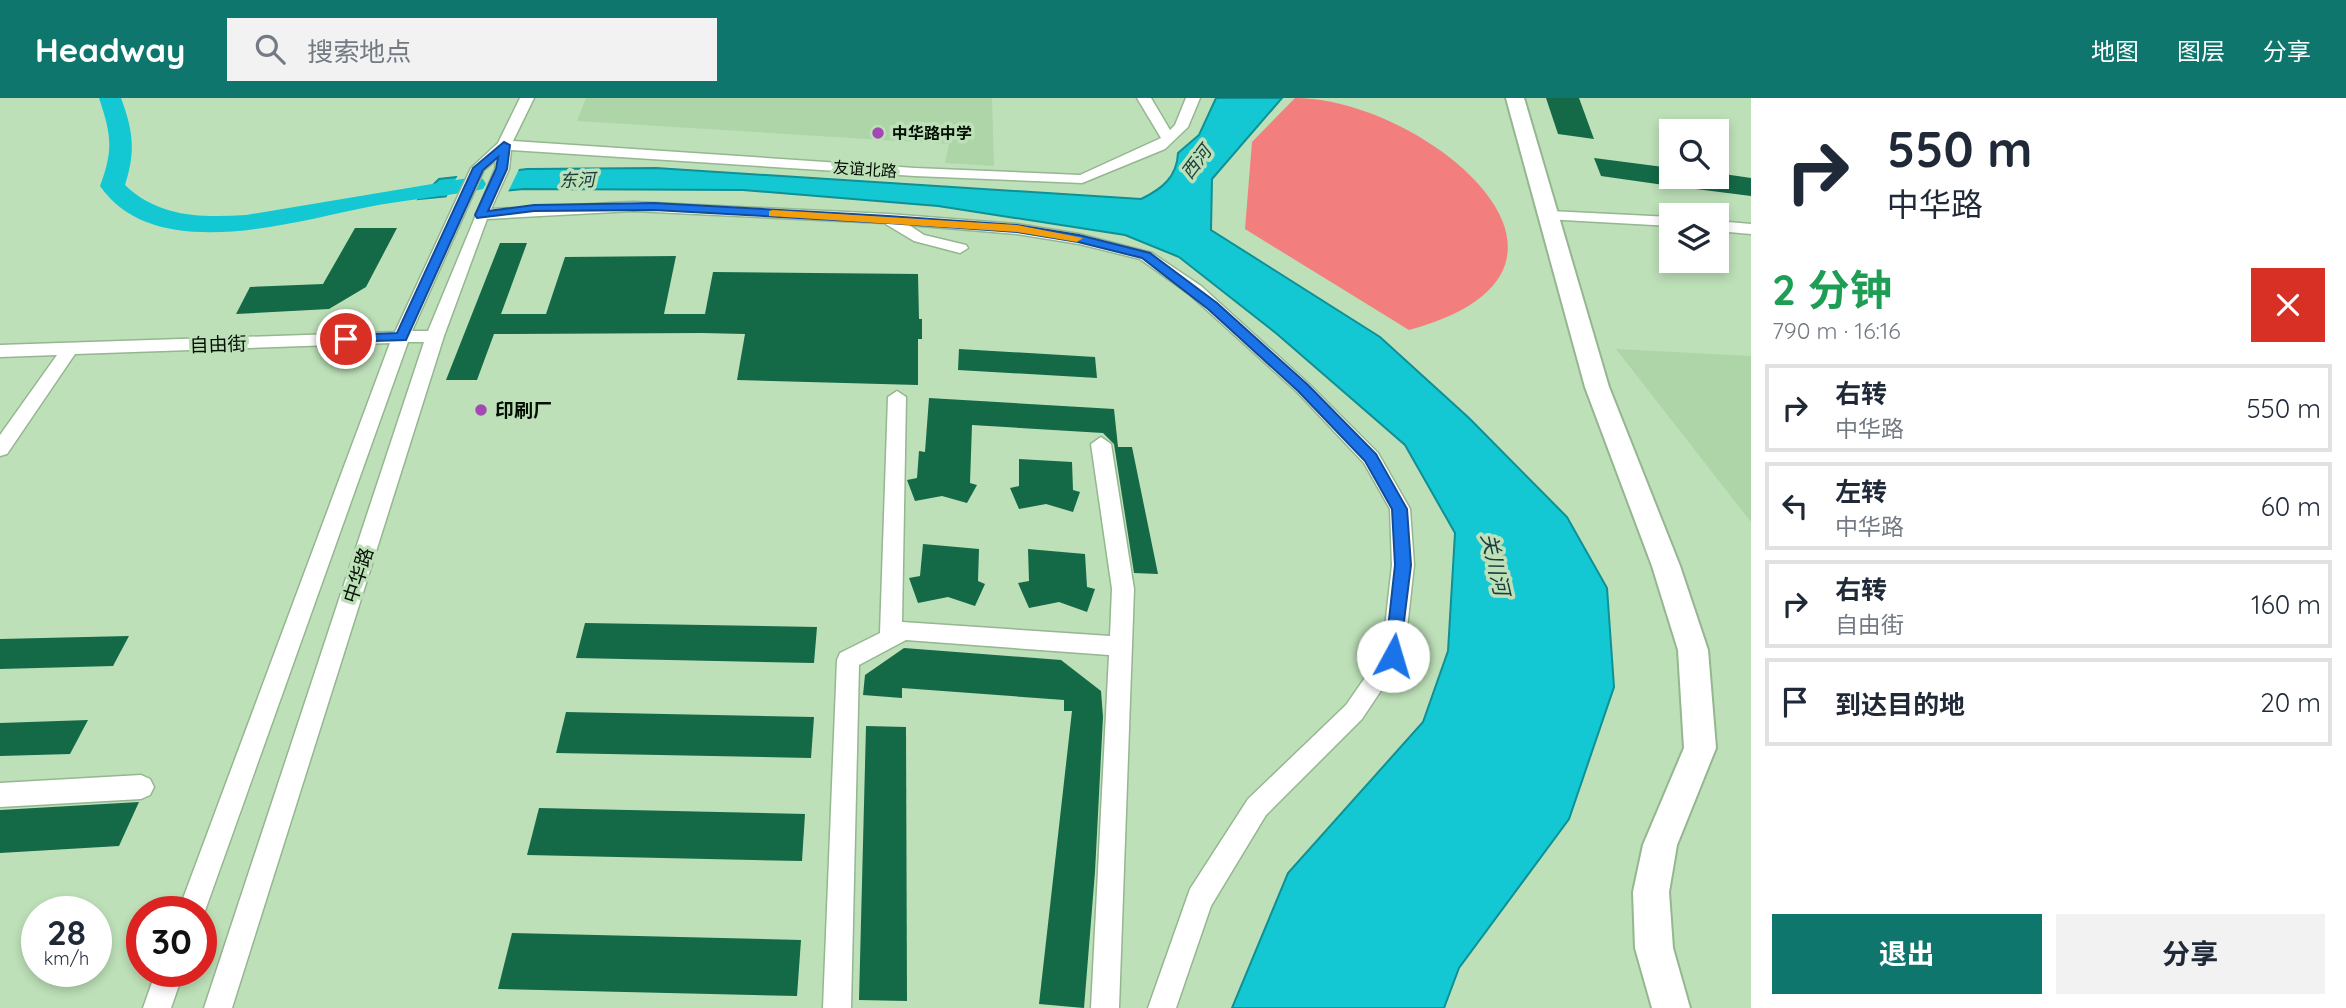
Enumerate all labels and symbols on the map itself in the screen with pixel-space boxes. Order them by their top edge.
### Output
place label: 中华路中学 [892,123,972,143]
marker: 中华路中学 [870,125,886,141]
water label: 西河 [1176,138,1218,183]
street label: 友谊北路 [832,157,898,181]
water label: 东河 [559,168,598,192]
pin [316,309,376,369]
street label: 自由街 [189,331,247,357]
place label: 印刷厂 [495,398,552,422]
marker: 印刷厂 [473,402,489,418]
water label: 关川河 [1476,530,1517,602]
street label: 中华路 [338,544,378,606]
position arrow [1356,619,1430,693]
speed limit sign: 30 [126,896,217,987]

